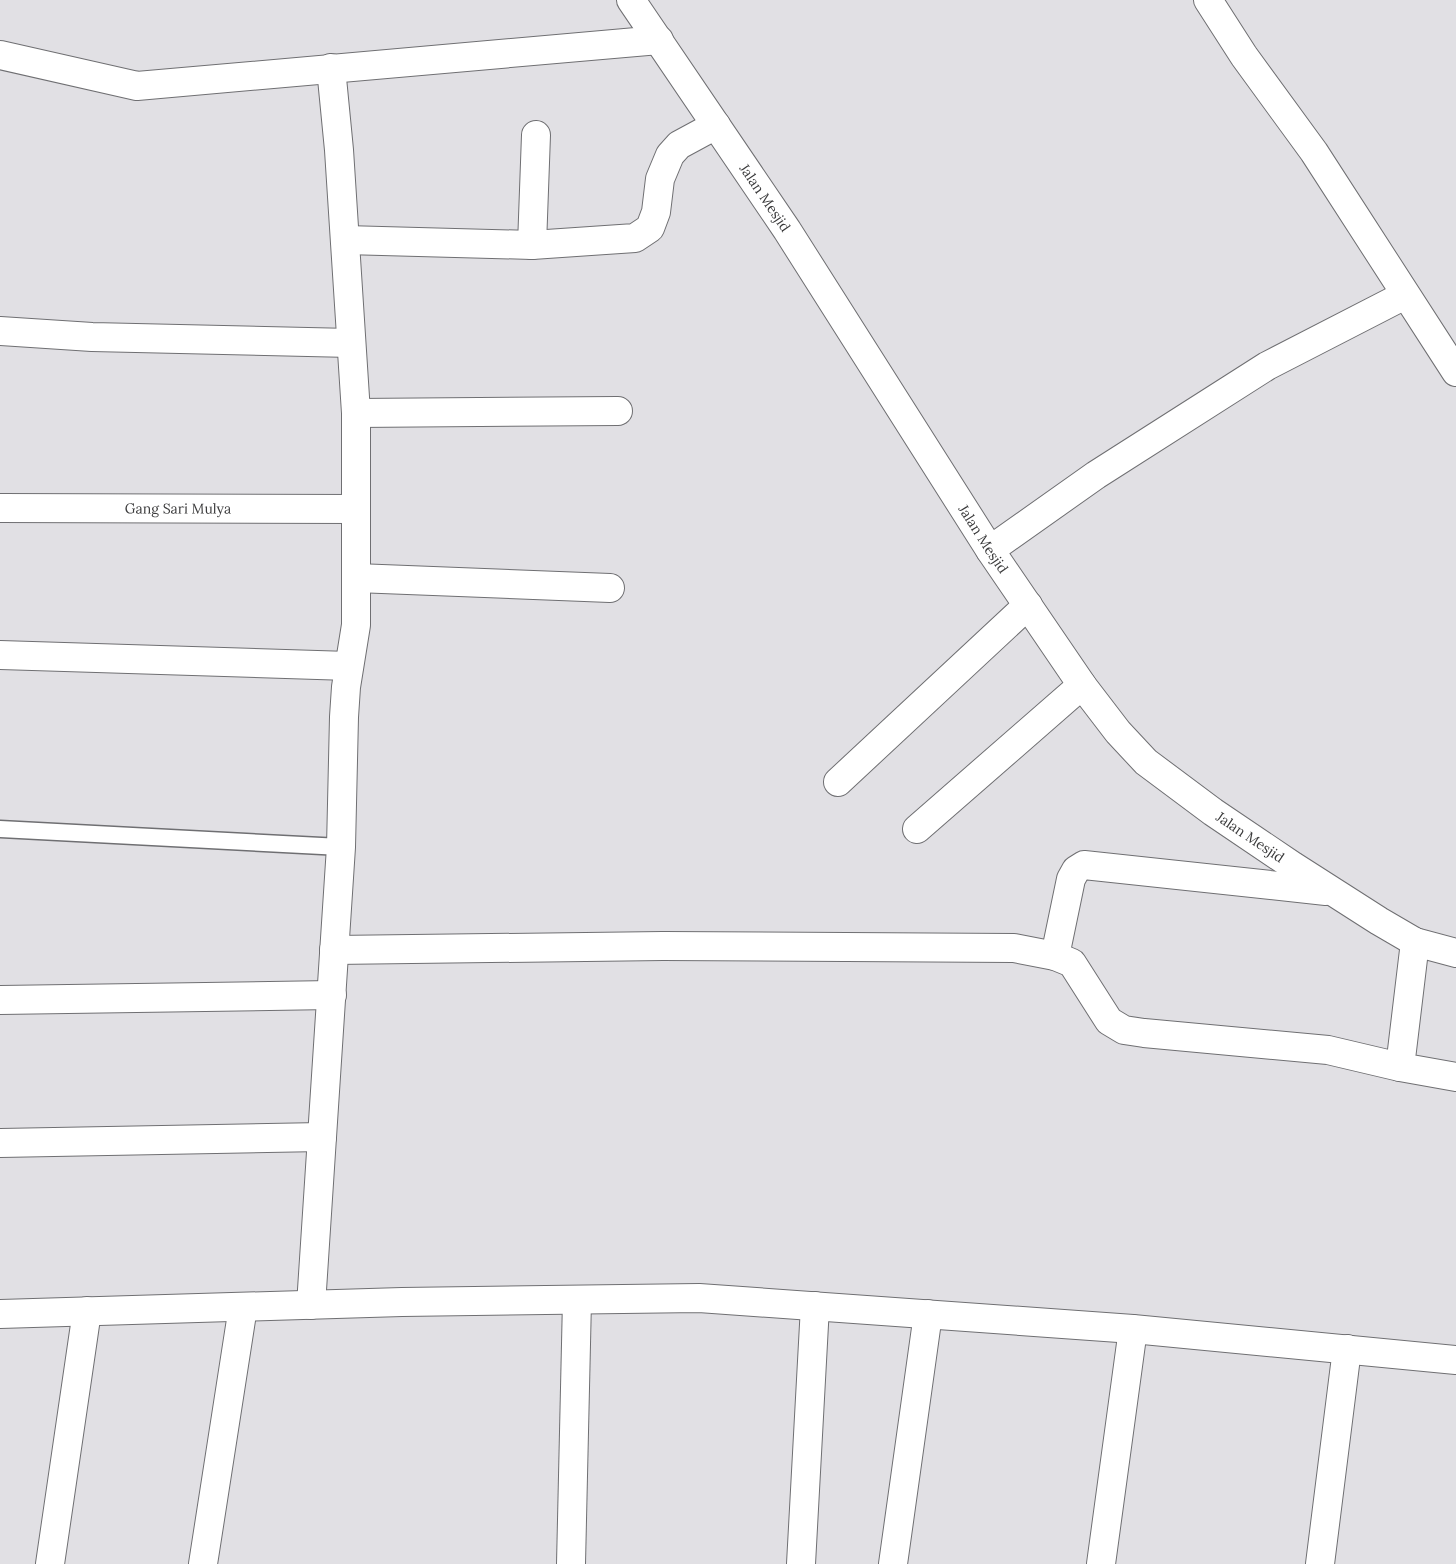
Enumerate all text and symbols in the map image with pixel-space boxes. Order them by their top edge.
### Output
street label: Jalan Mesjid [735,160,795,235]
street label: Gang Sari Mulya [125,499,231,518]
street label: Jalan Mesjid [954,500,1012,577]
street label: Jalan Mesjid [1212,807,1288,866]

